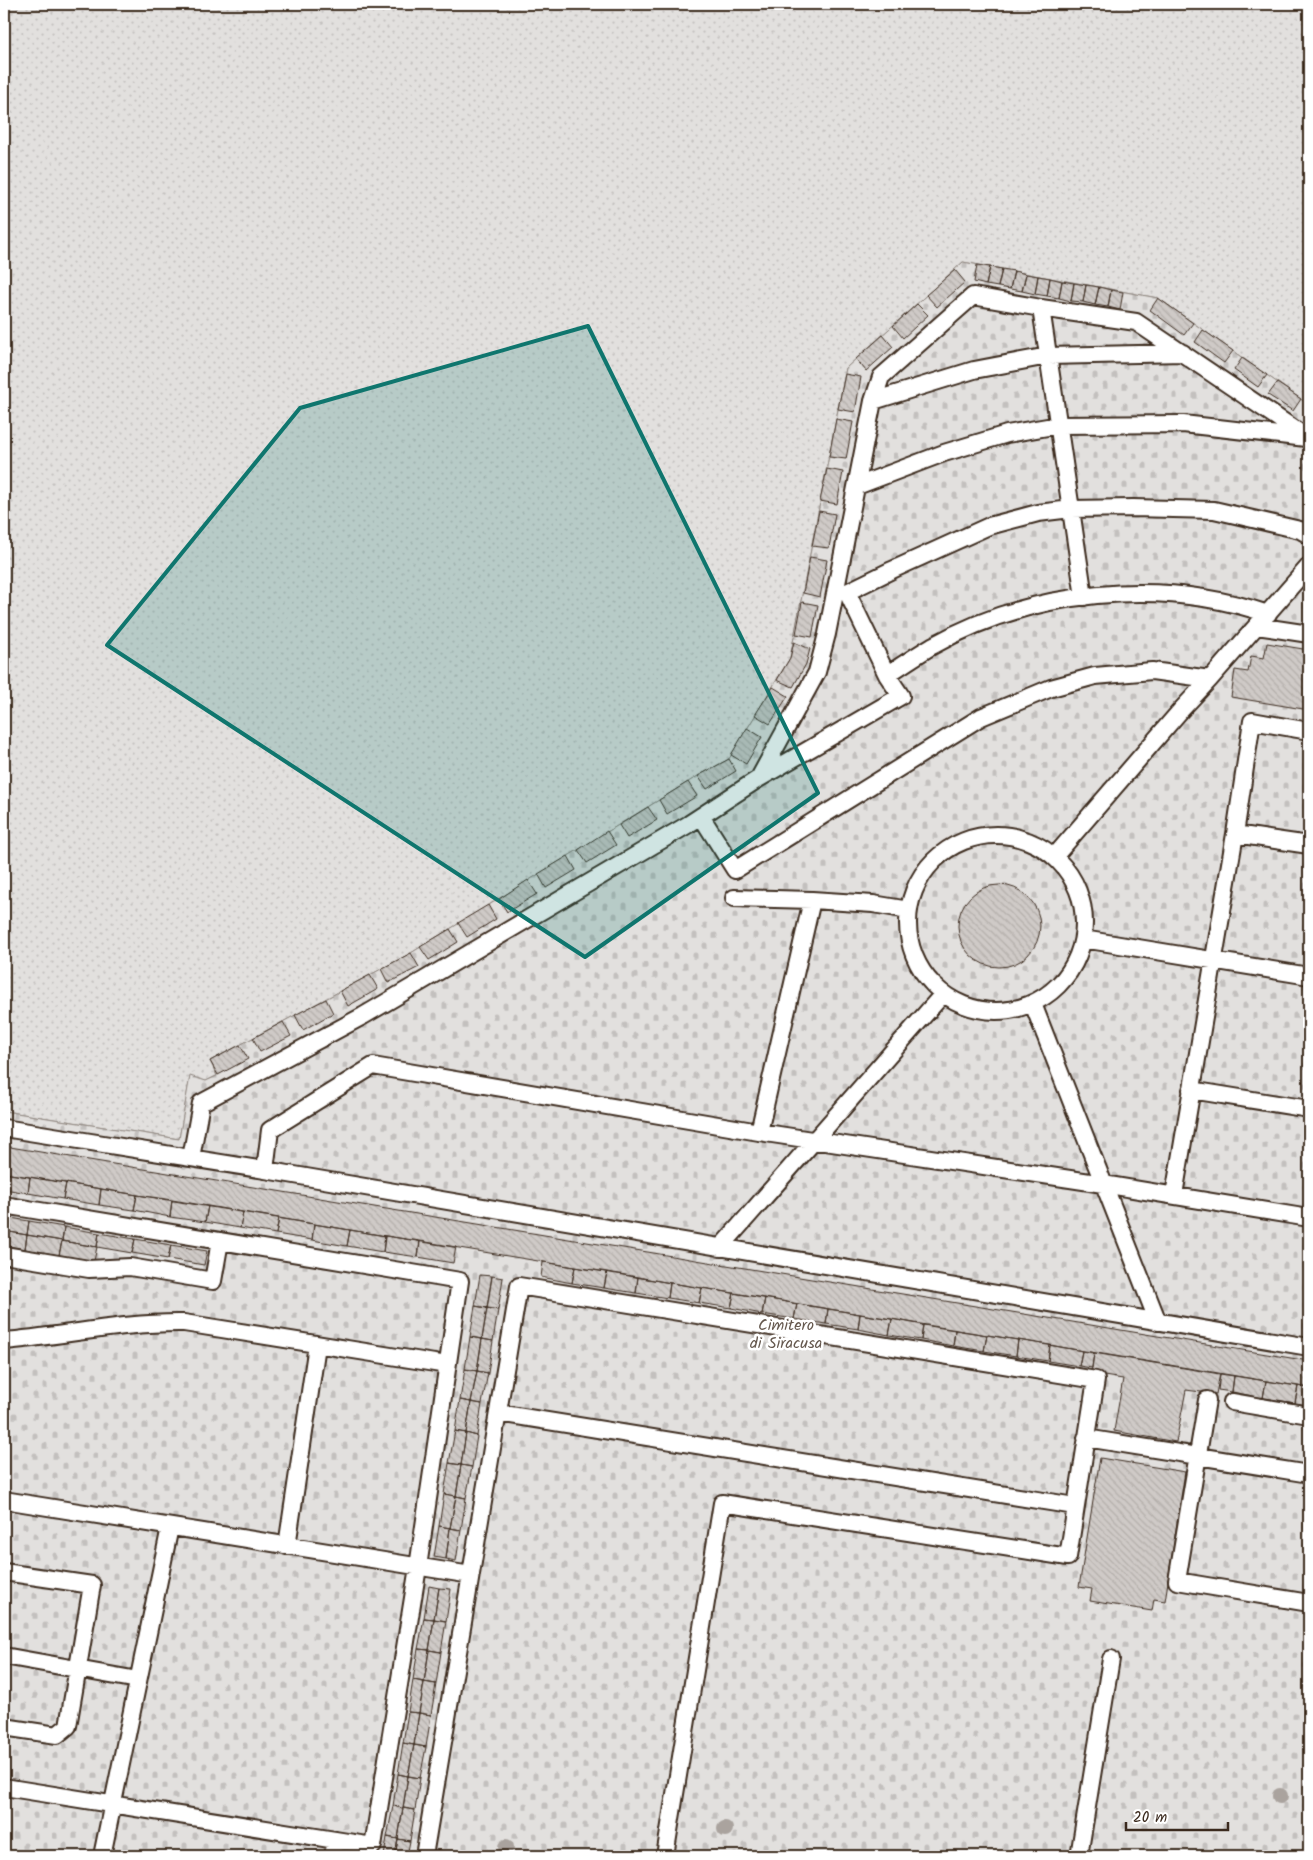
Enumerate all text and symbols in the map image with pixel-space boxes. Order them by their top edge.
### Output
park label: Cimitero di Siracusa [750,1313,822,1356]
scale bar [1126,1800,1228,1832]
text: 20 m [1133,1806,1167,1830]

